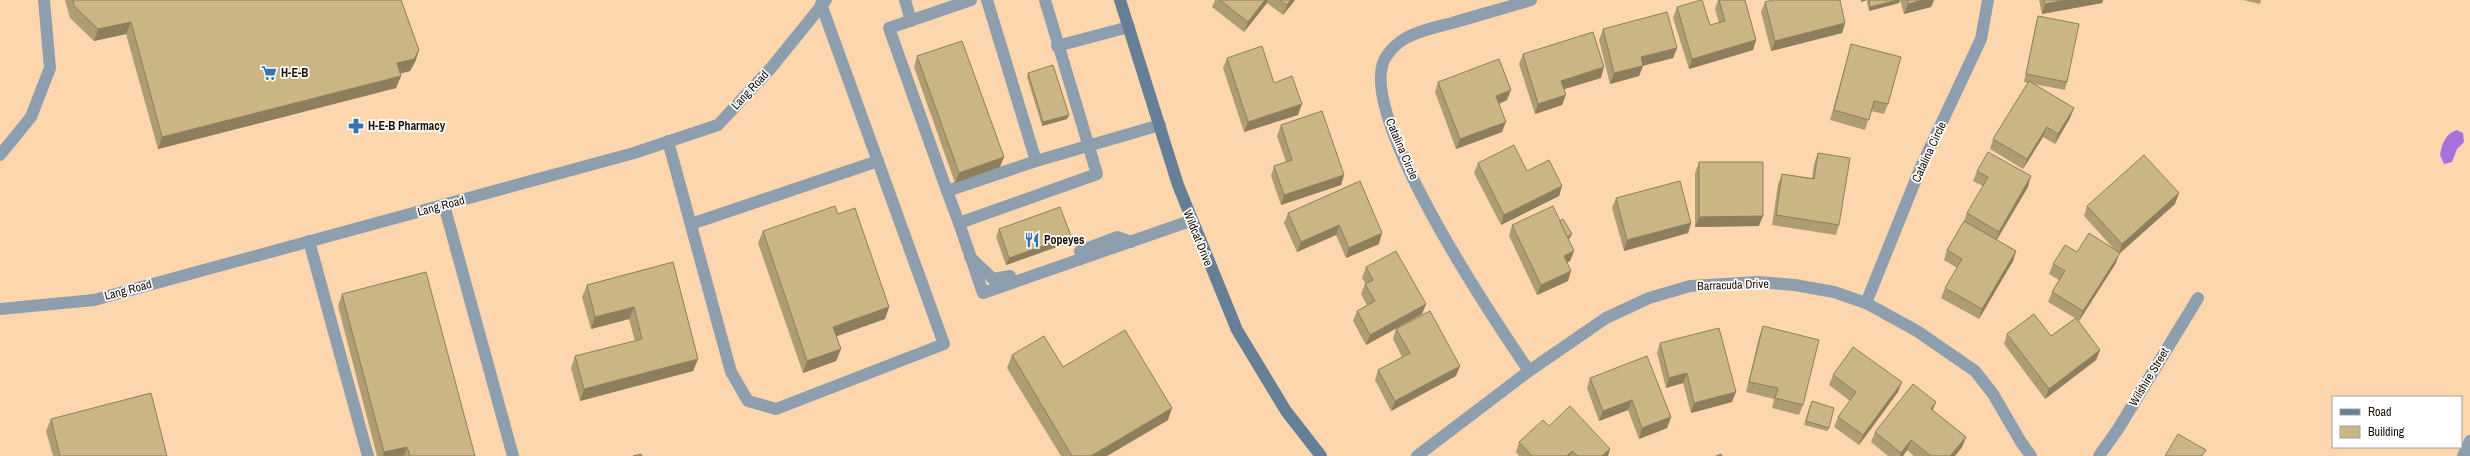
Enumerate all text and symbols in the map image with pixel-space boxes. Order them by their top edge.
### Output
supermarket icon: H-E-B [260,64,278,82]
place label: H-E-B [281,65,308,81]
street label: Lang Road [728,67,772,113]
street label: Catalina Circle [1382,116,1422,182]
pharmacy icon: H-E-B Pharmacy [347,117,365,135]
place label: H-E-B Pharmacy [368,118,446,134]
street label: Catalina Circle [1908,119,1950,185]
street label: Lang Road [416,192,466,220]
street label: Wildcat Drive [1180,208,1216,268]
restaurant icon: Popeyes [1023,231,1041,249]
place label: Popeyes [1044,232,1085,248]
street label: Lang Road [103,276,153,304]
street label: Barracuda Drive [1697,276,1769,294]
street label: Wilshire Street [2125,345,2173,409]
legend [2332,396,2462,448]
text: Road [2368,404,2392,420]
text: Building [2368,424,2405,440]

